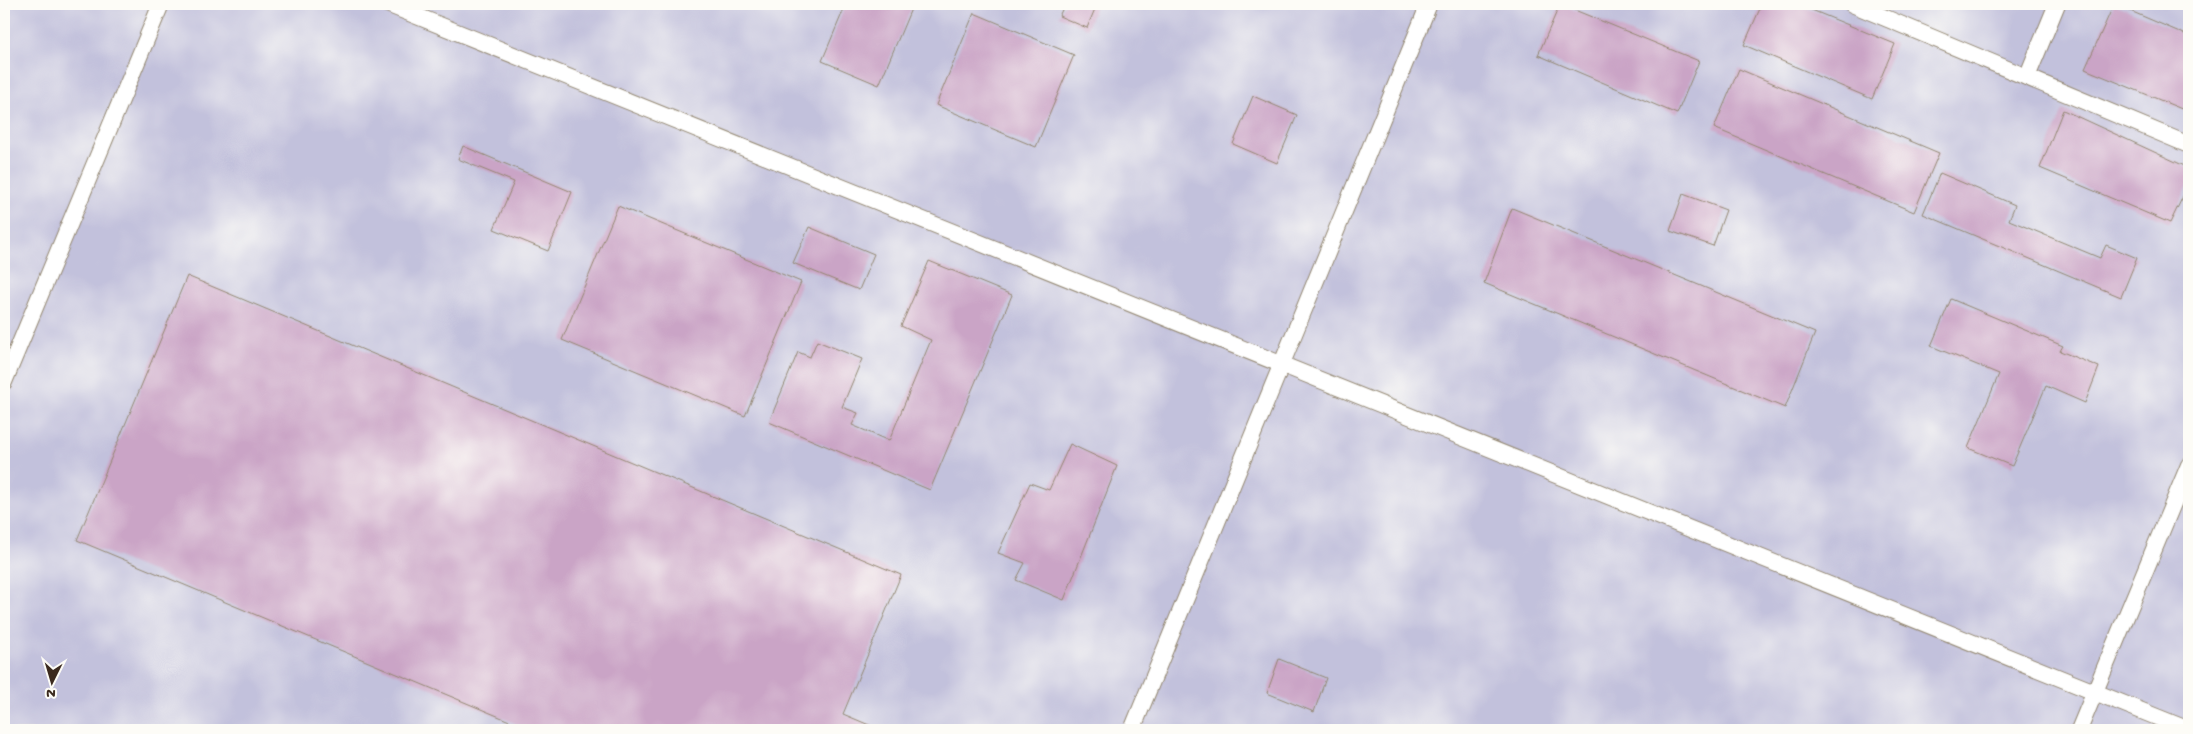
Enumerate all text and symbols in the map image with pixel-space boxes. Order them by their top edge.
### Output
north arrow [28,656,78,706]
text: N [46,684,56,701]

